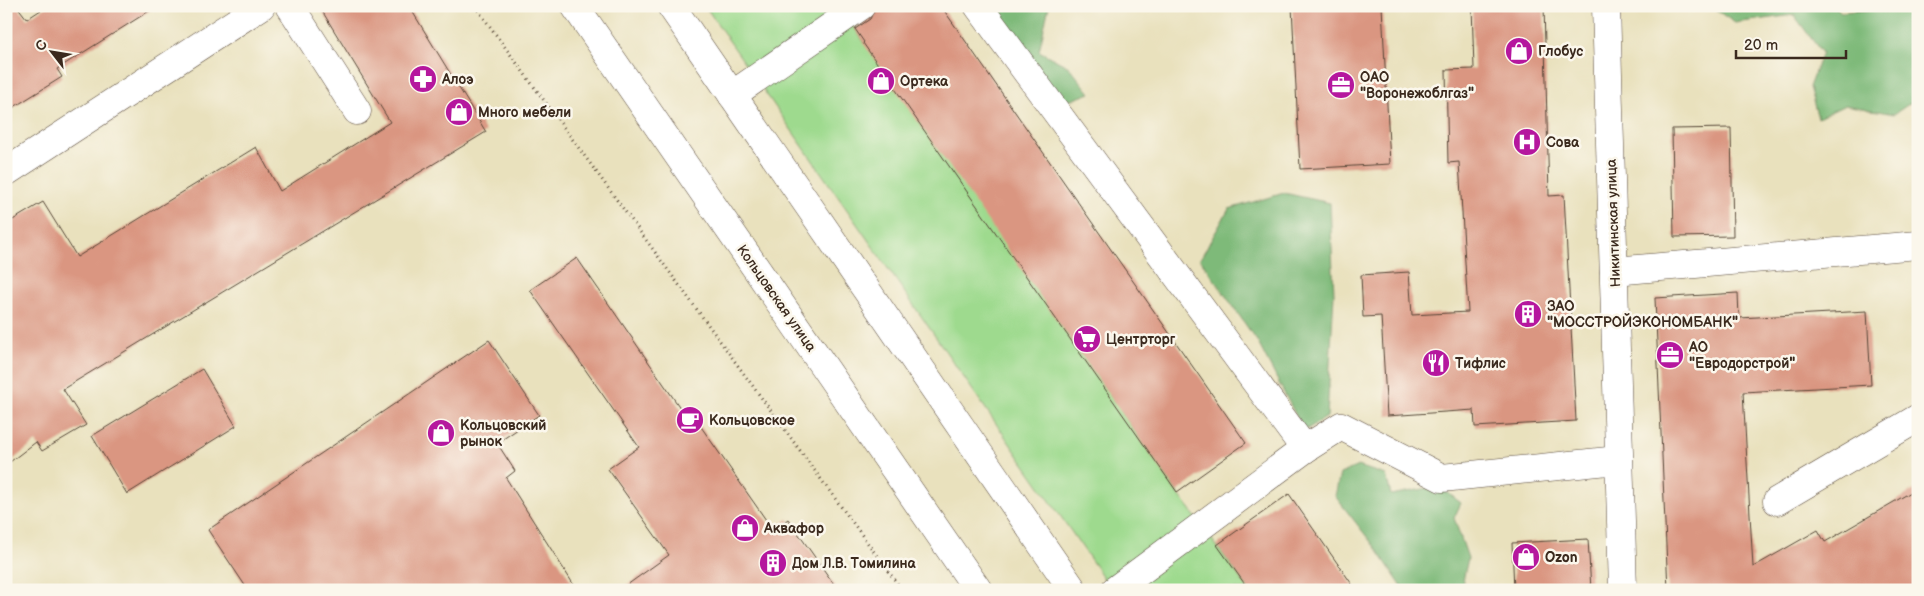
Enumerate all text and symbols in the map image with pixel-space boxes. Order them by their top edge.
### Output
north arrow [28,28,78,78]
scale bar [1736,28,1846,60]
shop icon: Глобус [1504,36,1534,66]
text: 20 m [1744,36,1778,55]
text: С [31,37,51,54]
place label: Глобус [1538,43,1583,60]
pharmacy icon: Алоэ [408,64,438,94]
shop icon: Ортека [866,66,896,96]
place label: ОАО "Воронежоблгаз" [1360,69,1474,102]
office icon: ОАО "Воронежоблгаз" [1326,70,1356,100]
place label: Алоэ [441,71,474,88]
place label: Ортека [900,73,949,90]
shop icon: Много мебели [444,97,474,127]
place label: Много мебели [478,104,571,121]
hospital icon: Сова [1512,127,1542,157]
place label: Сова [1546,134,1580,151]
street label: Никитинская улица [1603,158,1624,287]
street label: Кольцовская улица [733,242,820,356]
place label: ЗАО "МОССТРОЙЭКОНОМБАНК" [1547,298,1738,331]
building icon: ЗАО "МОССТРОЙЭКОНОМБАНК" [1513,299,1543,329]
supermarket icon: Центрторг [1072,324,1102,354]
place label: Центрторг [1106,331,1176,348]
place label: АО "Евродорстрой" [1688,339,1795,372]
office icon: АО "Евродорстрой" [1655,340,1685,370]
restaurant icon: Тифлис [1421,348,1451,378]
place label: Тифлис [1455,355,1506,372]
cafe icon: Кольцовское [675,405,705,435]
place label: Кольцовское [709,412,795,429]
place label: Кольцовский рынок [460,417,546,450]
shop icon: Кольцовский рынок [426,418,456,448]
shop icon: Аквафор [730,513,760,543]
place label: Аквафор [763,520,825,537]
shop icon: Ozon [1511,542,1541,572]
building icon: Дом Л.В. Томилина [758,548,788,578]
place label: Ozon [1545,549,1578,566]
place label: Дом Л.В. Томилина [792,555,917,572]

